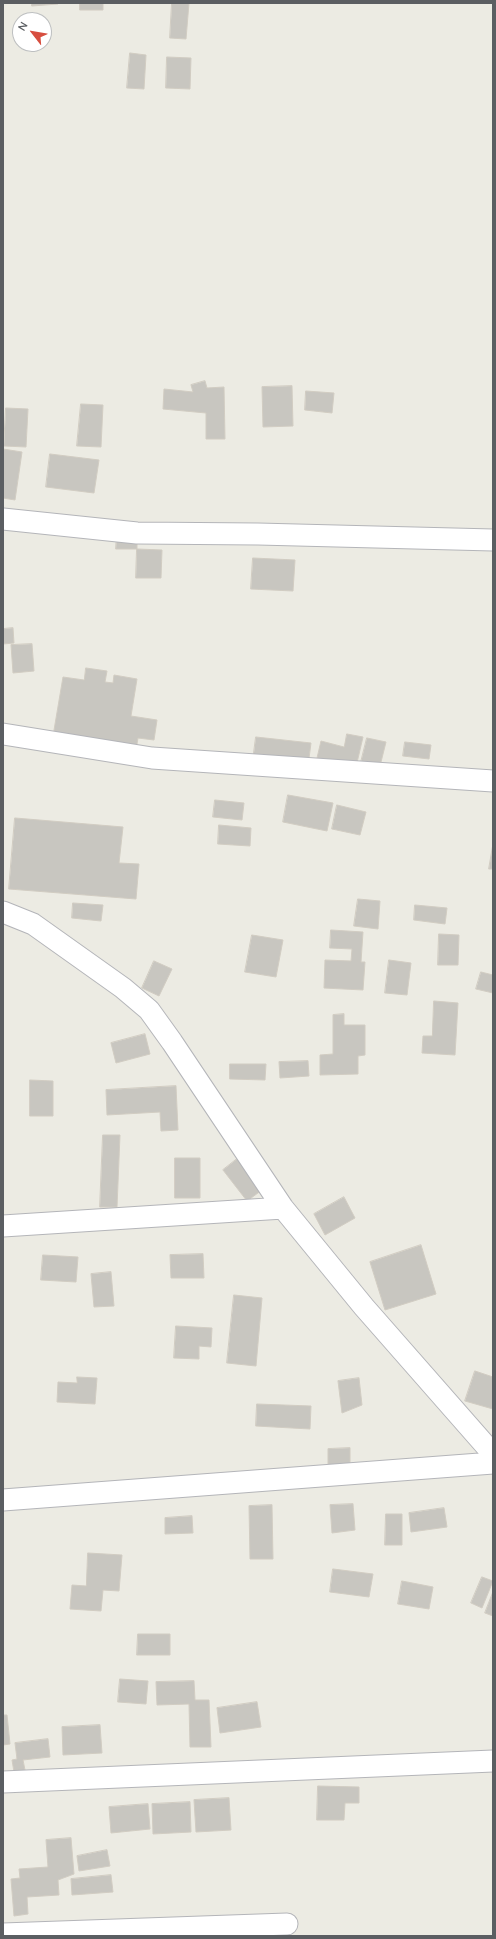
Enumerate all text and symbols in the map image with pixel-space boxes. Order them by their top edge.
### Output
north arrow [12,12,52,52]
text: N [14,19,31,33]

